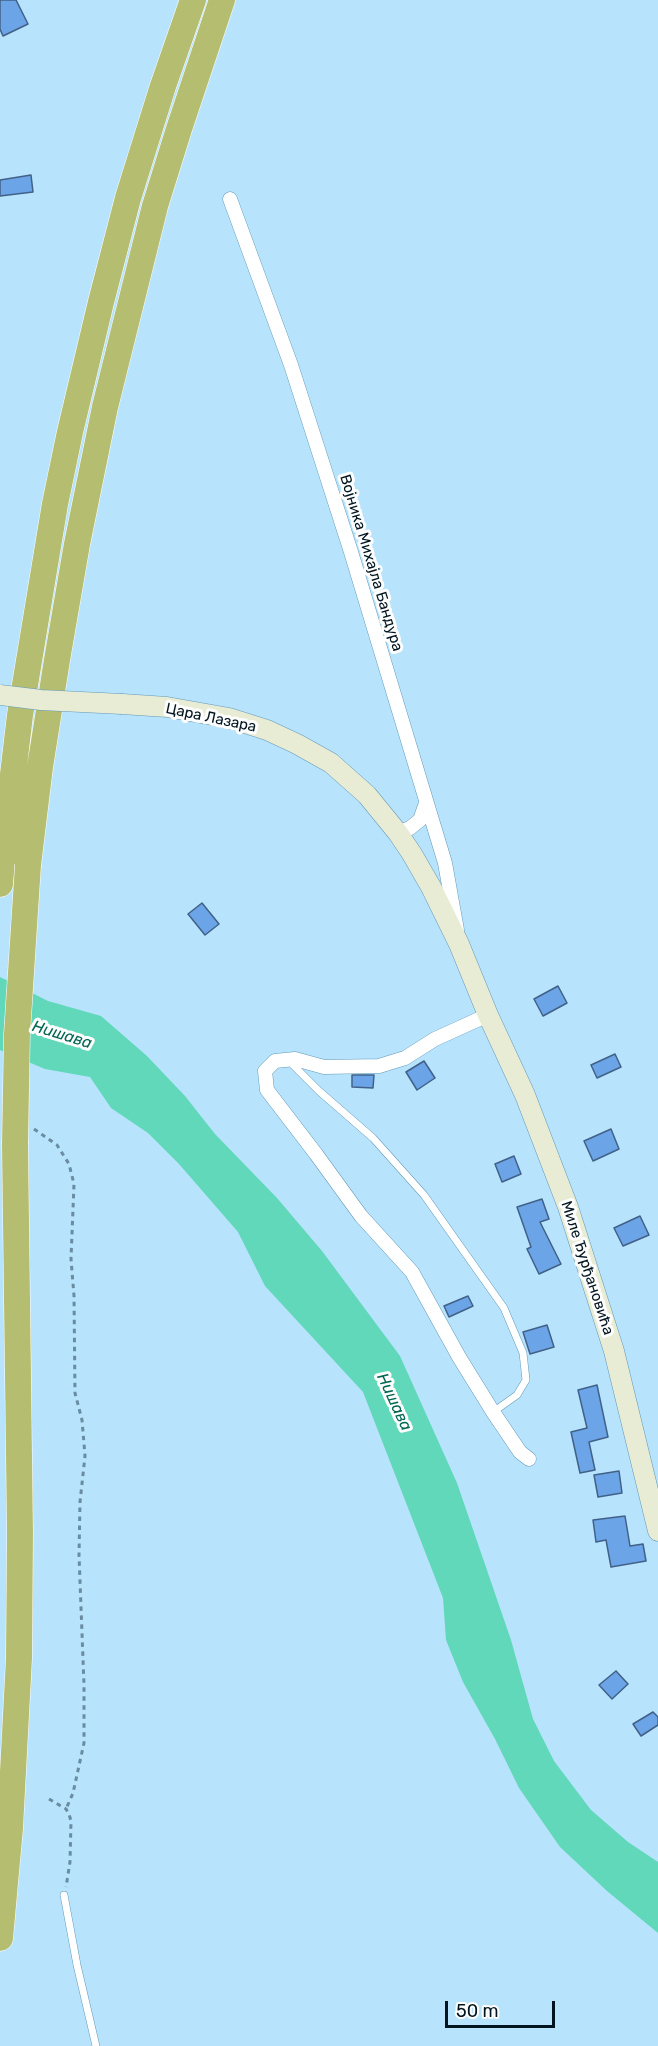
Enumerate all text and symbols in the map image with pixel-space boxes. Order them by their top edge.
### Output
street label: Војника Михајла Бандура [335,472,407,654]
street label: Цара Лазара [164,700,258,736]
water label: Нишава [30,1017,94,1053]
street label: Миле Ђурђановића [557,1199,617,1337]
water label: Нишава [372,1370,416,1434]
scale bar [448,1989,558,2027]
text: 50 m [456,2000,499,2022]

